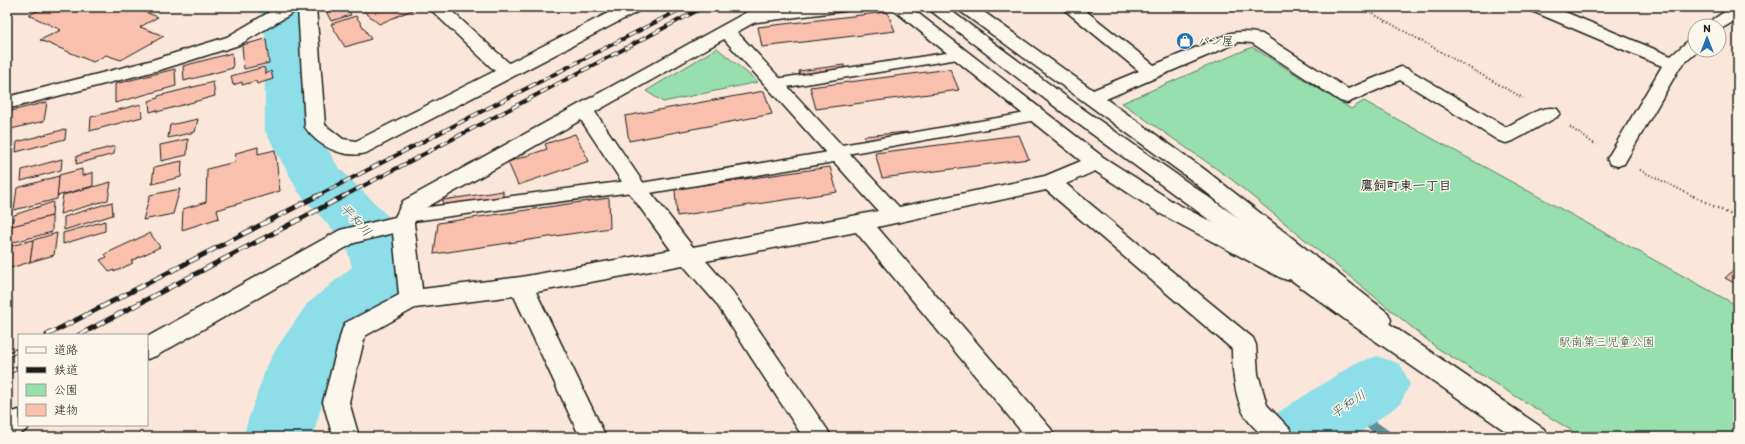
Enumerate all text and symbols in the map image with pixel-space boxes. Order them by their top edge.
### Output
north arrow [1687,18,1727,58]
text: N [1703,22,1711,35]
shop icon: パン屋 [1175,31,1195,51]
place label: パン屋 [1198,34,1234,48]
district label: 鷹飼町東一丁目 [1360,178,1452,193]
water label: 平和川 [337,201,375,239]
legend [18,334,148,426]
park label: 駅南第三児童公園 [1559,335,1655,349]
text: 道路 [54,343,78,357]
text: 鉄道 [54,363,78,377]
text: 公園 [54,383,78,397]
water label: 平和川 [1328,387,1368,421]
text: 建物 [54,403,78,417]

